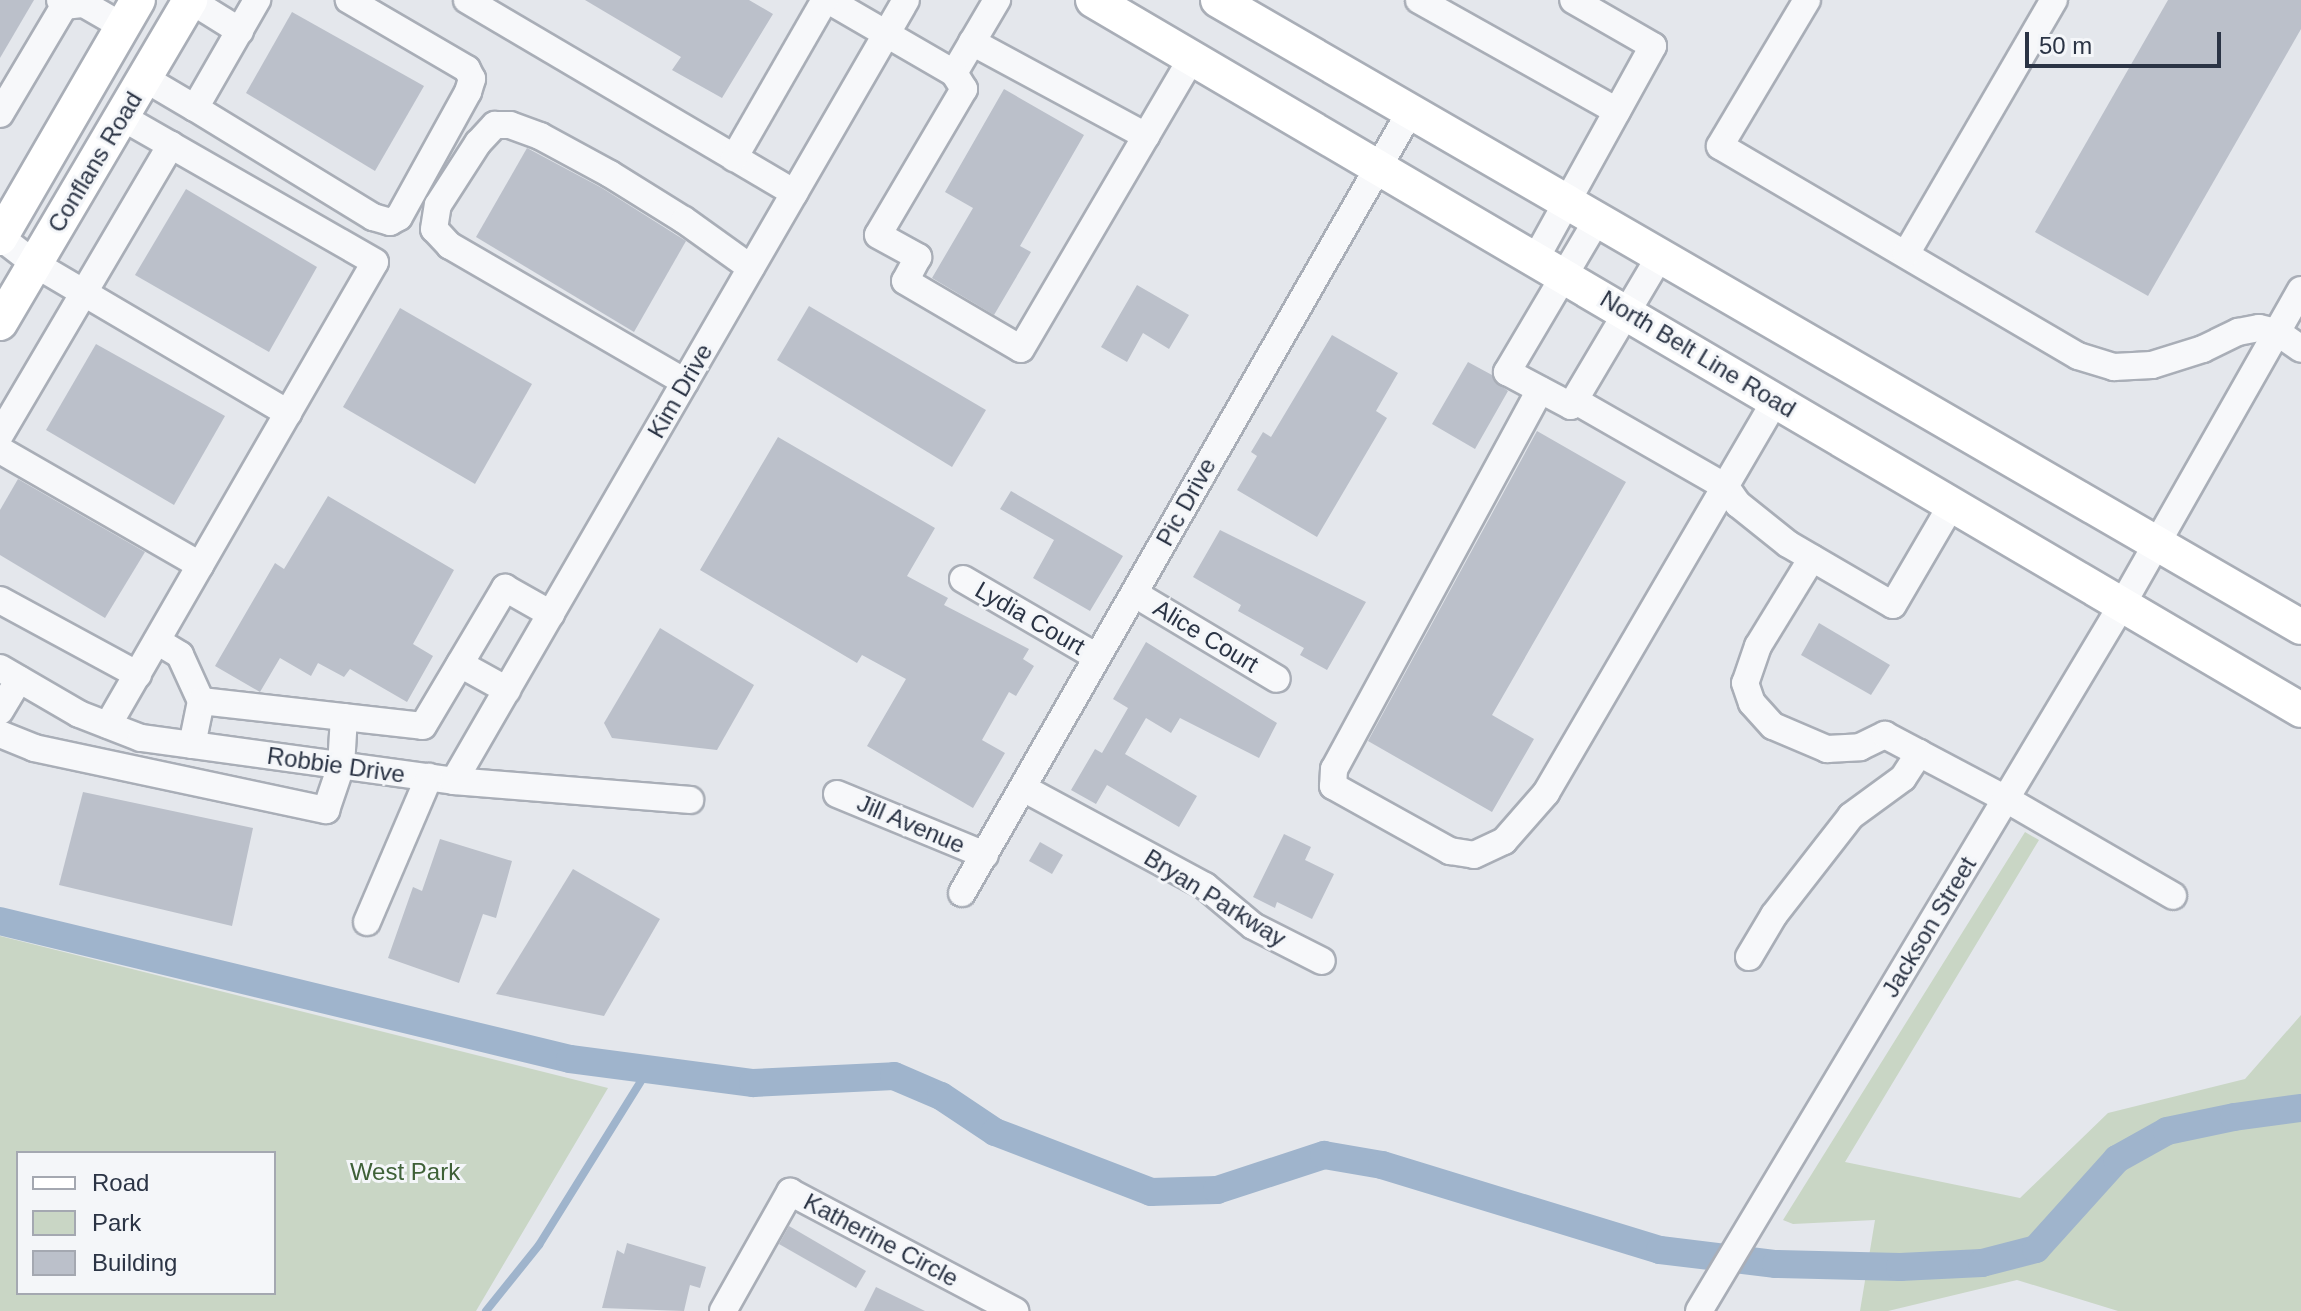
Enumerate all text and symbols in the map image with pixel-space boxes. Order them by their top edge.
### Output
scale bar [2029,16,2225,66]
text: 50 m [2039,32,2092,59]
street label: Conflans Road [42,87,148,237]
street label: North Belt Line Road [1595,284,1801,424]
street label: Kim Drive [642,339,718,443]
street label: Pic Drive [1150,453,1222,551]
street label: Lydia Court [970,575,1090,661]
street label: Alice Court [1148,593,1264,679]
street label: Robbie Drive [265,741,407,789]
street label: Jill Avenue [852,788,970,860]
street label: Bryan Parkway [1139,843,1291,953]
street label: Jackson Street [1876,852,1982,1002]
legend [16,1151,276,1295]
park label: West Park [350,1158,460,1186]
text: Road [92,1169,149,1196]
street label: Katherine Circle [799,1187,963,1293]
text: Park [92,1209,141,1236]
text: Building [92,1249,177,1276]

